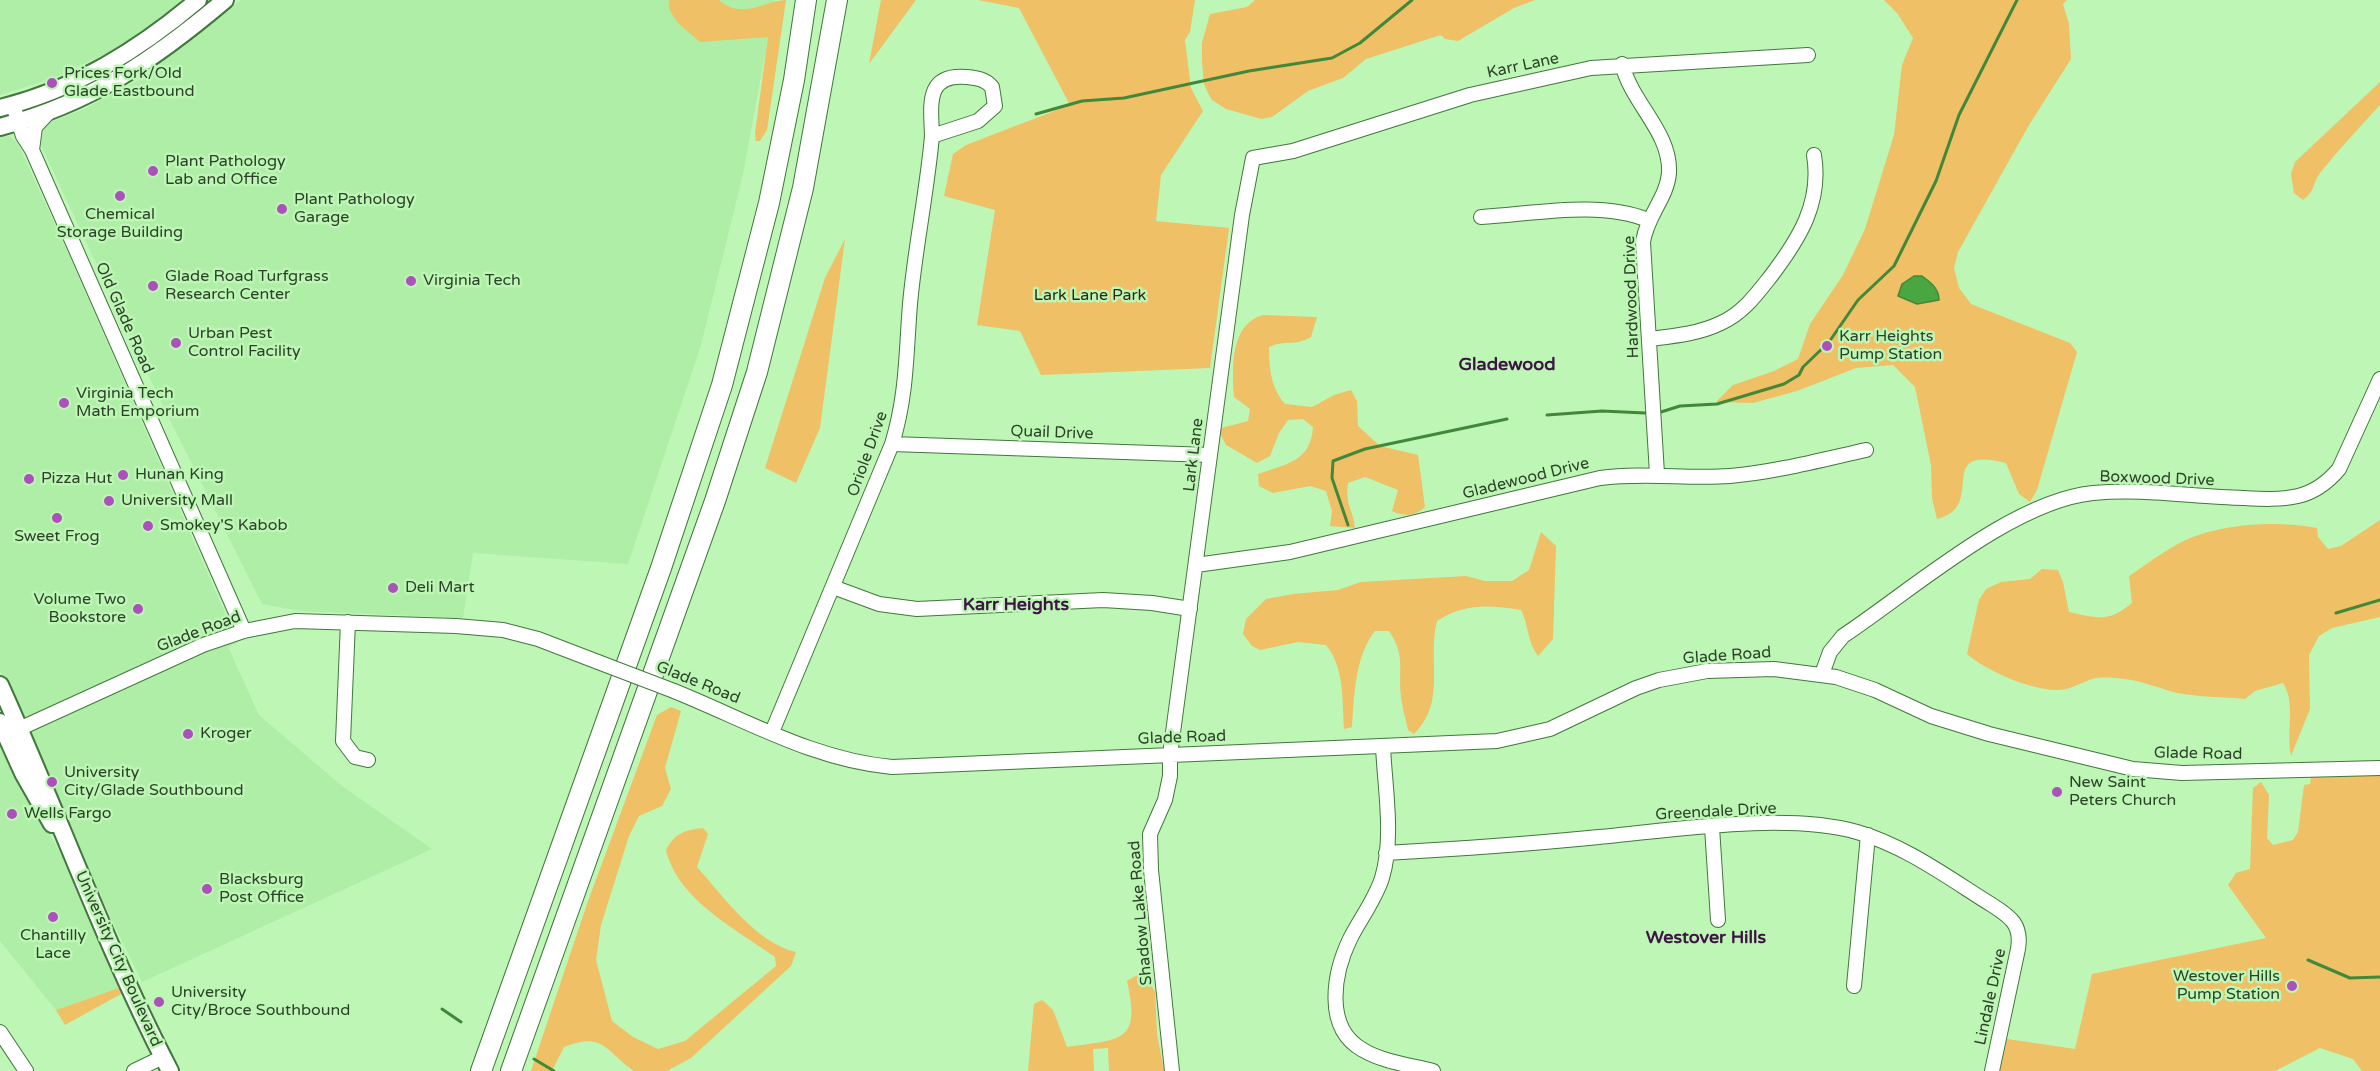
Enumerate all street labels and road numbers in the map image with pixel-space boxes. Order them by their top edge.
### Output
street label: Karr Lane [1485,49,1561,83]
street label: Hardwood Drive [1620,235,1644,359]
street label: Old Glade Road [91,259,157,377]
street label: Oriole Drive [844,409,892,499]
street label: Lark Lane [1180,417,1208,493]
street label: Quail Drive [1010,422,1094,444]
street label: Gladewood Drive [1461,454,1591,504]
street label: Boxwood Drive [2099,467,2215,491]
street label: Glade Road [154,607,244,657]
street label: Glade Road [1682,643,1772,669]
street label: Glade Road [653,658,743,708]
street label: Glade Road [1137,727,1227,749]
street label: Glade Road [2154,744,2242,764]
street label: Greendale Drive [1655,799,1777,825]
street label: Shadow Lake Road [1125,840,1157,986]
street label: University City Boulevard [71,868,165,1050]
street label: Lindale Drive [1971,947,2011,1047]

